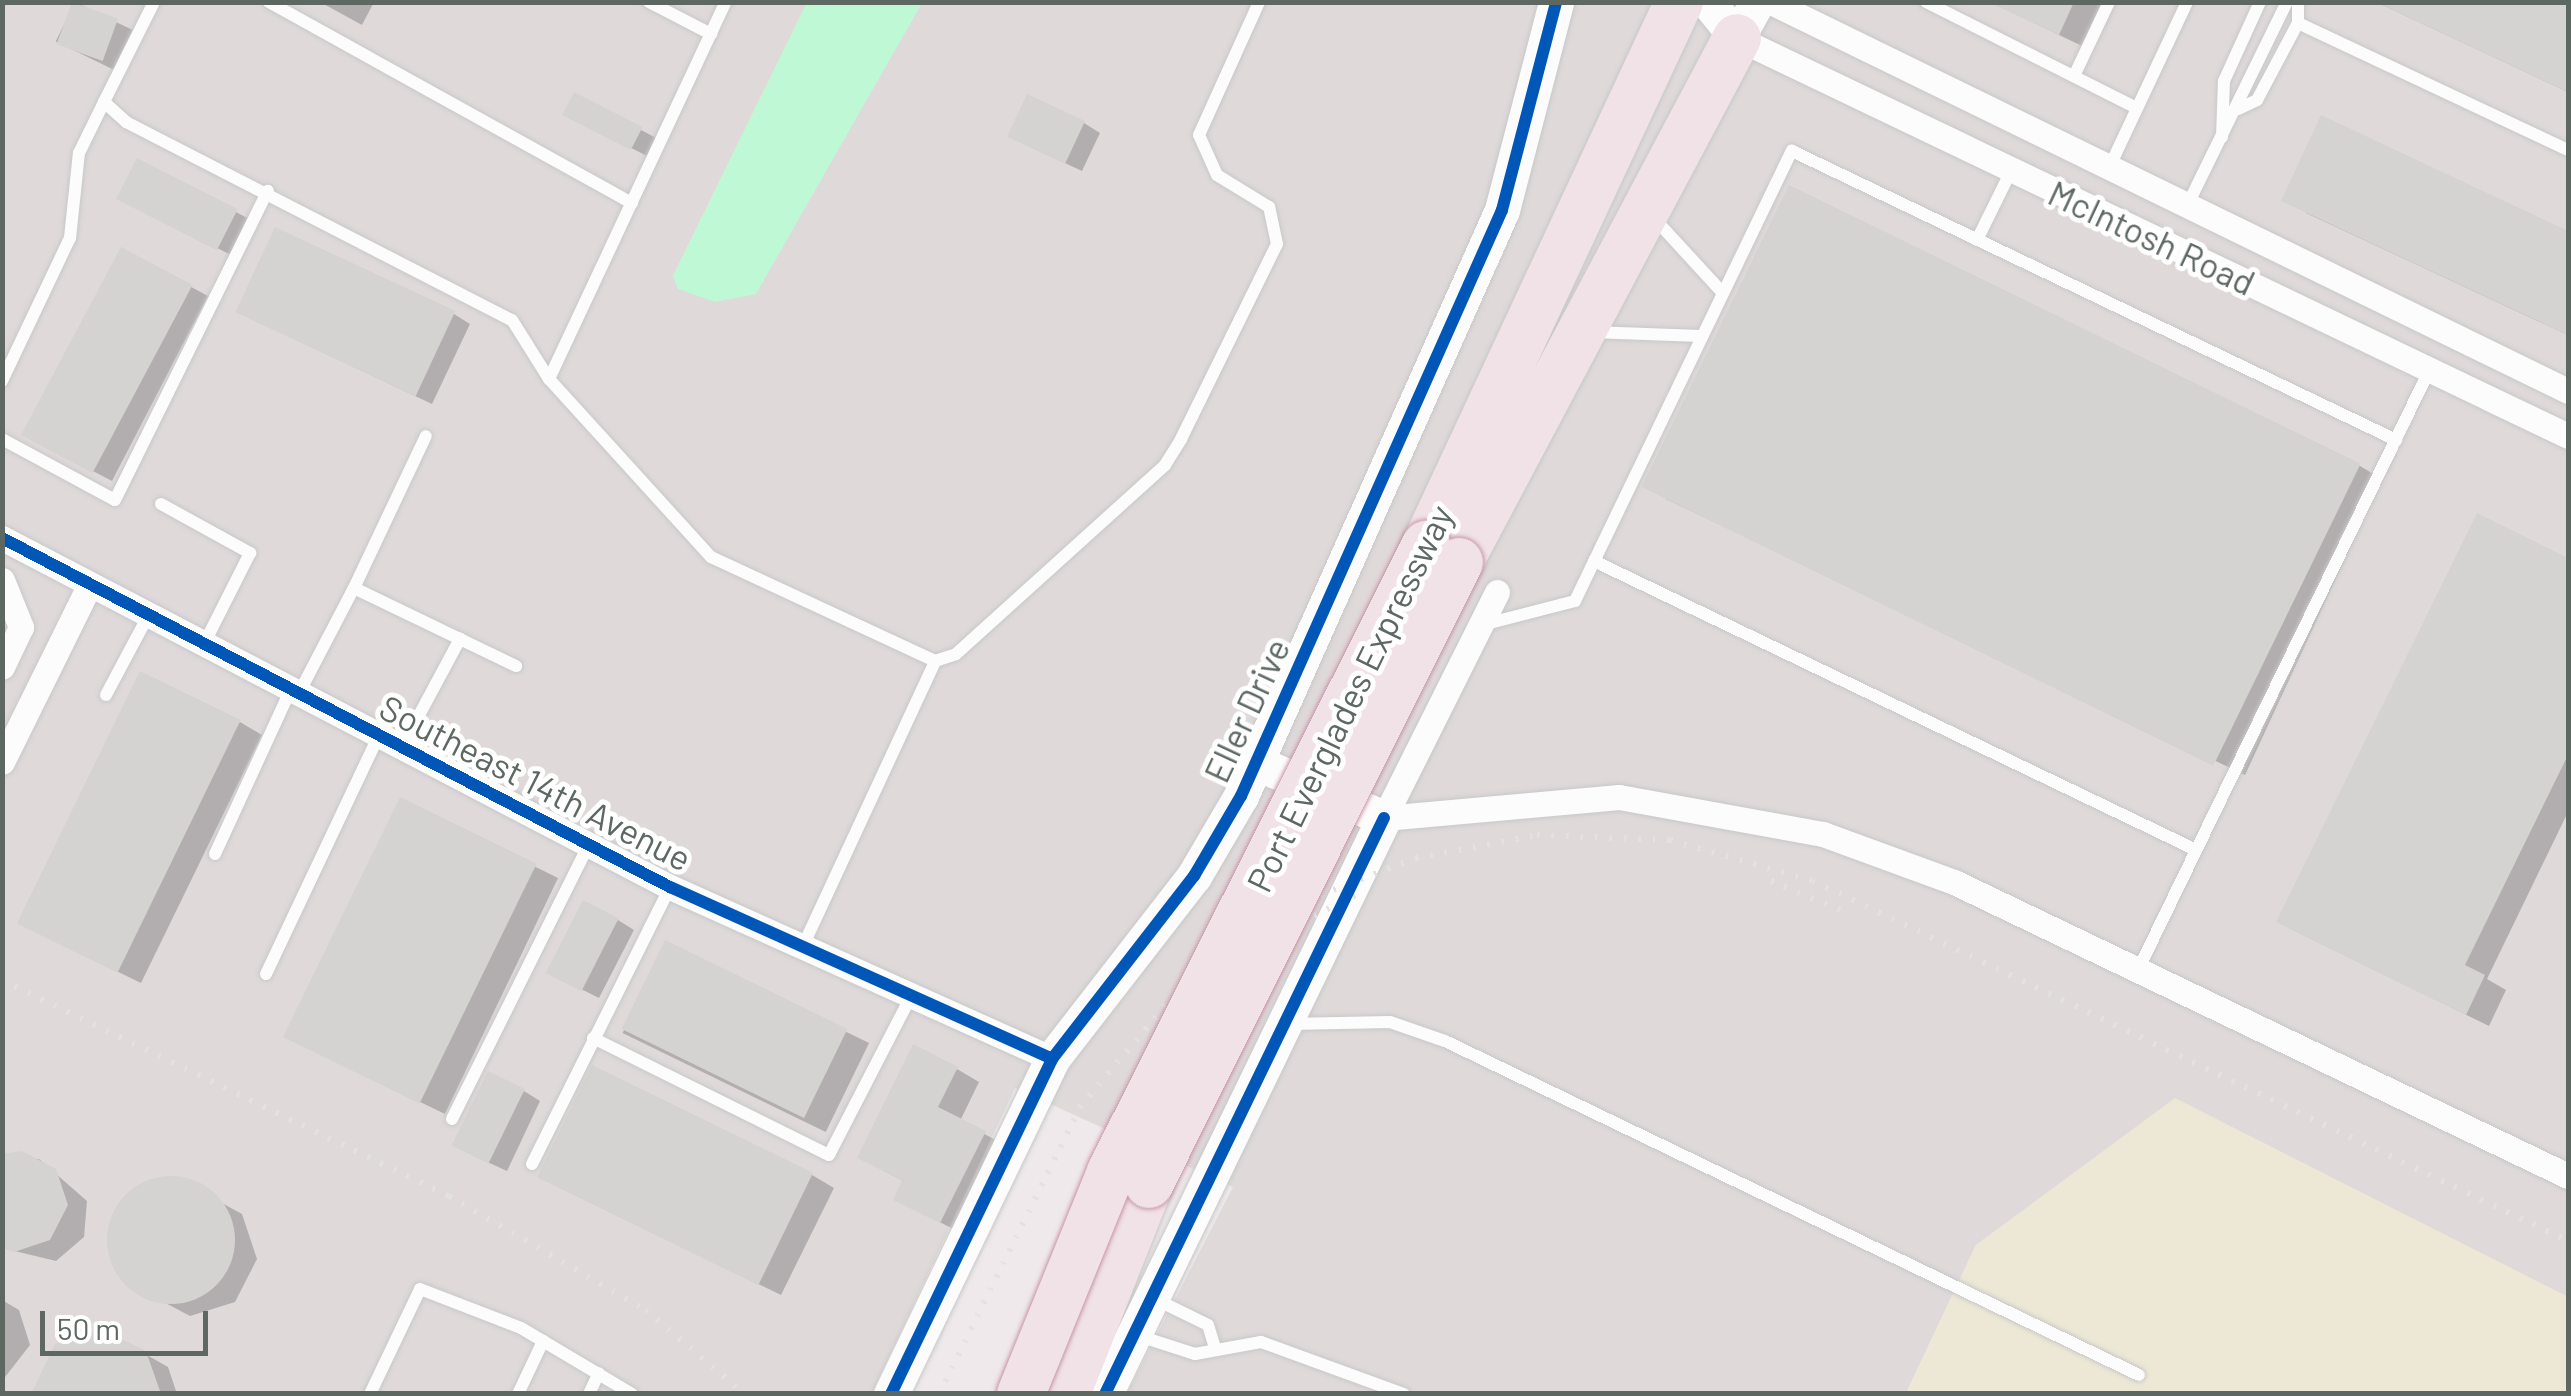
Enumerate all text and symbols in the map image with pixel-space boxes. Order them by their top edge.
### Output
street label: McIntosh Road [2042,171,2262,303]
street label: Port Everglades Expressway [1237,498,1461,898]
street label: Eller Drive [1194,631,1298,789]
street label: Southeast 14th Avenue [373,685,699,879]
scale bar [45,1291,212,1353]
text: 50 m [57,1310,120,1346]

